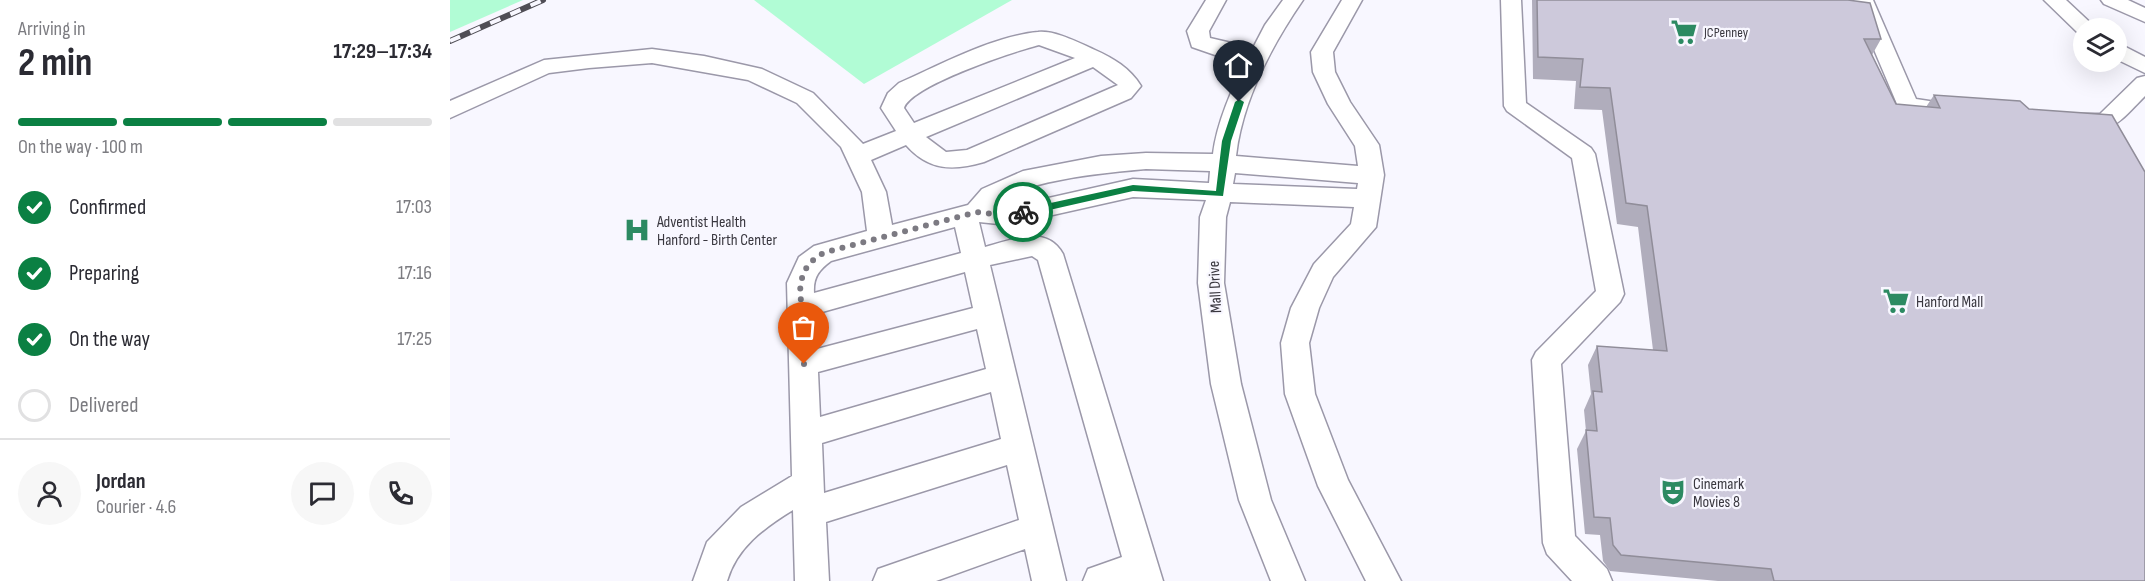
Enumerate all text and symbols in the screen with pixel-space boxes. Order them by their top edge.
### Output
text: Arriving in [18,17,86,41]
supermarket icon: JCPenney [1669,17,1699,47]
map controls [2073,18,2127,72]
button: layers [2073,18,2127,72]
place label: JCPenney [1703,24,1749,41]
text: 17:29–17:34 [333,38,432,65]
text: 2 min [18,40,92,87]
pin [1213,40,1264,102]
icon: home [1222,49,1255,82]
text: On the way · 100 m [18,135,143,159]
courier [993,182,1053,242]
icon: check [18,191,51,224]
text: Confirmed [69,194,146,221]
text: 17:03 [396,195,432,219]
icon: bike [1007,196,1040,229]
place label: Adventist Health Hanford - Birth Center [656,213,777,250]
hospital icon: Adventist Health Hanford - Birth Center [622,215,652,245]
icon: check [18,257,51,290]
text: Preparing [69,260,139,287]
street label: Mall Drive [1205,260,1226,313]
text: 17:16 [398,261,432,285]
supermarket icon: Hanford Mall [1881,286,1911,316]
place label: Hanford Mall [1916,293,1983,312]
pin [778,302,829,364]
icon: bag [787,311,820,344]
icon: check [18,323,51,356]
text: On the way [69,326,150,353]
text: 17:25 [397,327,432,351]
text: Delivered [69,392,138,419]
button: person [18,462,81,525]
button: chat [291,462,354,525]
button: phone [369,462,432,525]
text: Jordan [96,468,145,495]
place label: Cinemark Movies 8 [1693,475,1744,512]
theatre icon: Cinemark Movies 8 [1658,477,1688,507]
text: Courier · 4.6 [96,495,176,519]

